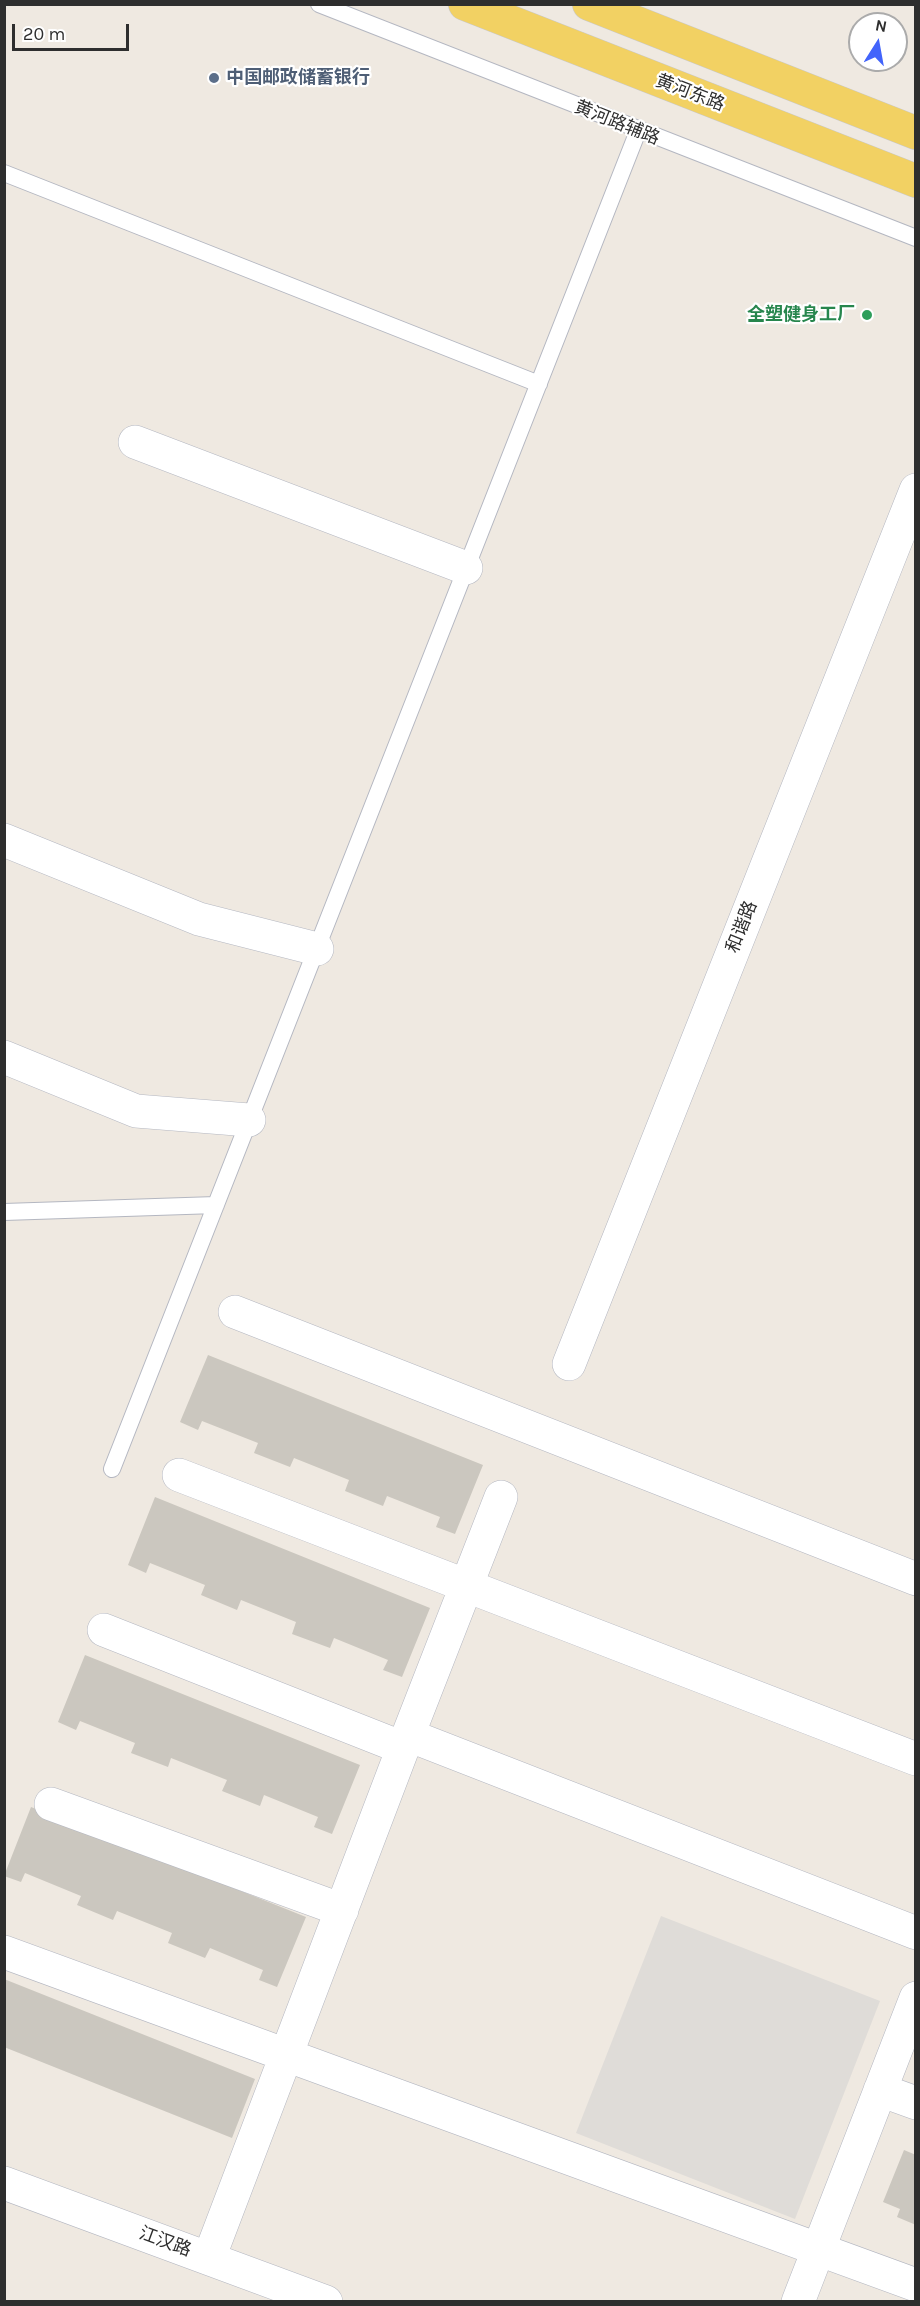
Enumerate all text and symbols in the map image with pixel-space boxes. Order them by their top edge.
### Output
scale bar [15,12,132,50]
north arrow [848,12,908,72]
text: N [874,15,889,36]
text: 20 m [23,23,65,45]
place label: 中国邮政储蓄银行 [226,67,370,89]
street label: 黄河东路 [653,70,727,116]
marker: 中国邮政储蓄银行 [207,71,221,85]
street label: 黄河路辅路 [571,96,663,150]
place label: 全塑健身工厂 [747,304,855,326]
marker: 全塑健身工厂 [860,308,874,322]
street label: 和谐路 [722,898,762,956]
street label: 江汉路 [136,2223,194,2261]

